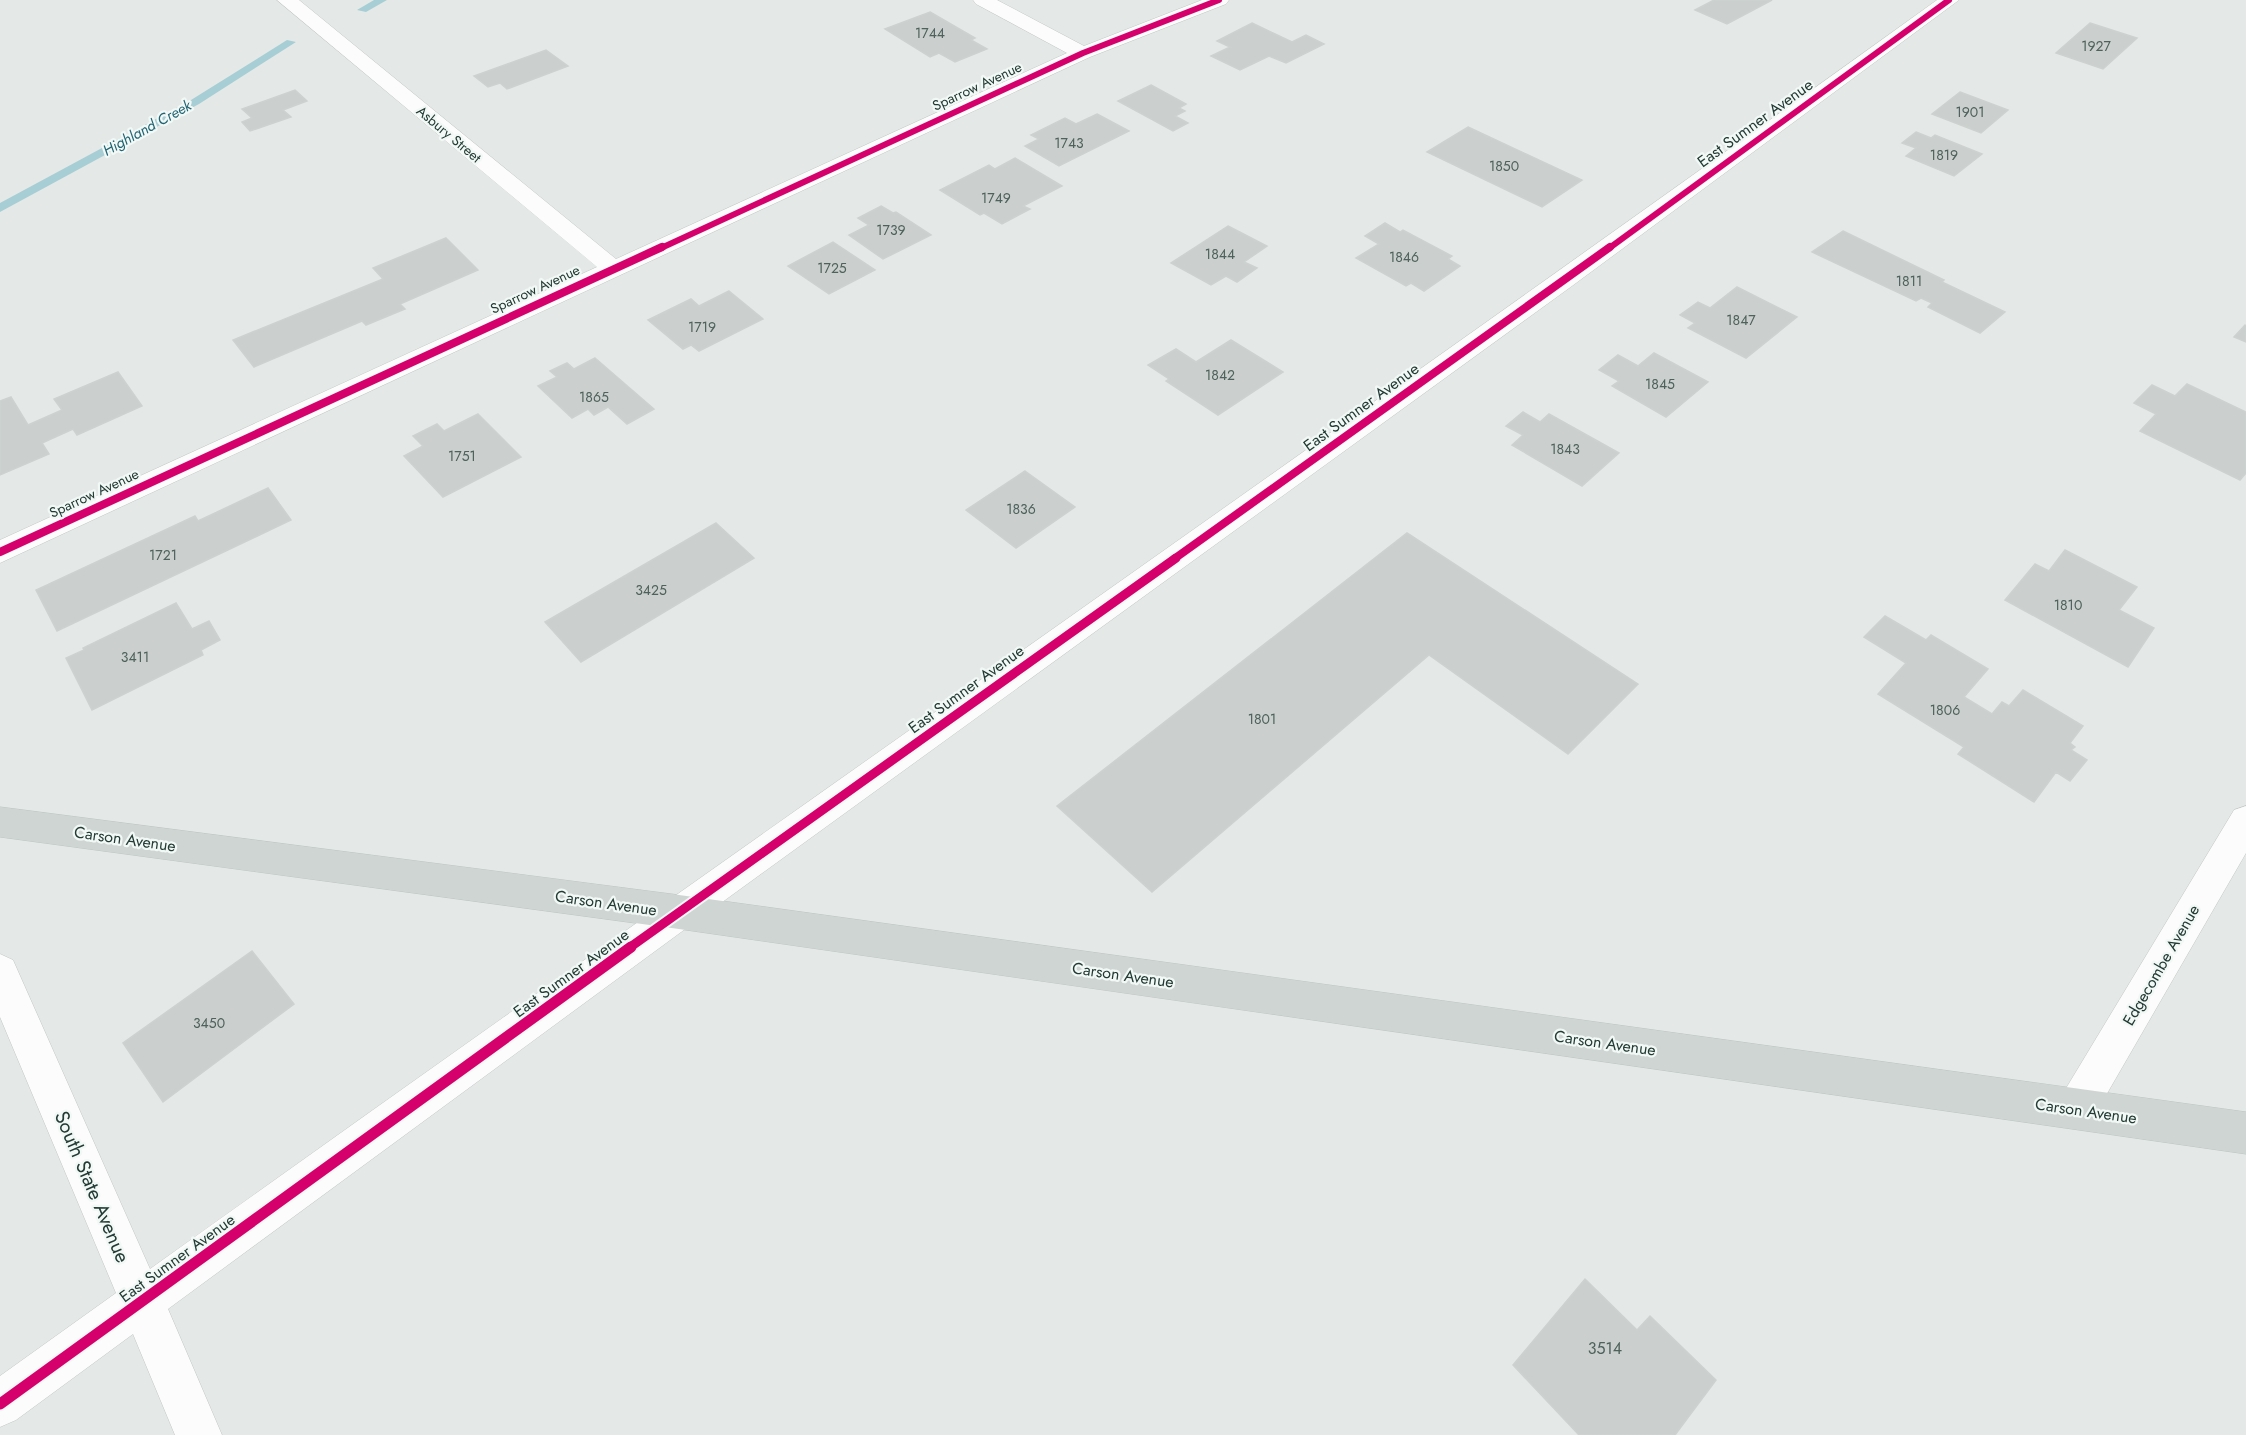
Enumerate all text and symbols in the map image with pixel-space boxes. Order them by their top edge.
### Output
house number: 1744 [915,23,945,43]
house number: 1927 [2081,36,2111,56]
street label: Sparrow Avenue [929,57,1025,115]
street label: East Sumner Avenue [1692,73,1818,173]
water label: Highland Creek [99,94,196,161]
street label: Asbury Street [412,101,486,168]
house number: 1901 [1955,102,1985,122]
house number: 1743 [1054,133,1084,153]
house number: 1819 [1930,145,1958,165]
house number: 1850 [1489,156,1519,176]
house number: 1749 [981,188,1011,208]
house number: 1739 [876,220,906,240]
house number: 1844 [1205,244,1235,264]
house number: 1846 [1389,247,1419,267]
house number: 1725 [817,258,847,278]
street label: Sparrow Avenue [487,260,583,318]
house number: 1811 [1896,271,1922,291]
house number: 1847 [1726,310,1756,330]
house number: 1719 [688,317,716,337]
street label: East Sumner Avenue [1298,357,1424,457]
house number: 1842 [1205,365,1235,385]
house number: 1845 [1645,374,1675,394]
house number: 1865 [579,387,609,407]
house number: 1843 [1550,439,1580,459]
house number: 1751 [448,446,476,466]
street label: Sparrow Avenue [46,464,142,522]
house number: 1836 [1006,499,1036,519]
house number: 1721 [149,545,177,565]
house number: 3425 [635,580,667,600]
house number: 1810 [2054,595,2082,615]
street label: East Sumner Avenue [903,639,1029,739]
house number: 3411 [121,647,149,667]
house number: 1806 [1930,700,1960,720]
house number: 1801 [1248,709,1276,729]
street label: Carson Avenue [73,820,177,858]
street label: Carson Avenue [554,884,658,922]
street label: Edgecombe Avenue [2117,900,2205,1030]
street label: East Sumner Avenue [508,923,634,1023]
street label: Carson Avenue [1071,956,1175,994]
house number: 3450 [193,1013,225,1033]
street label: Carson Avenue [1553,1024,1657,1062]
street label: Carson Avenue [2034,1092,2138,1130]
street label: South State Avenue [47,1107,137,1267]
street label: East Sumner Avenue [114,1208,240,1308]
house number: 3514 [1588,1337,1622,1360]

